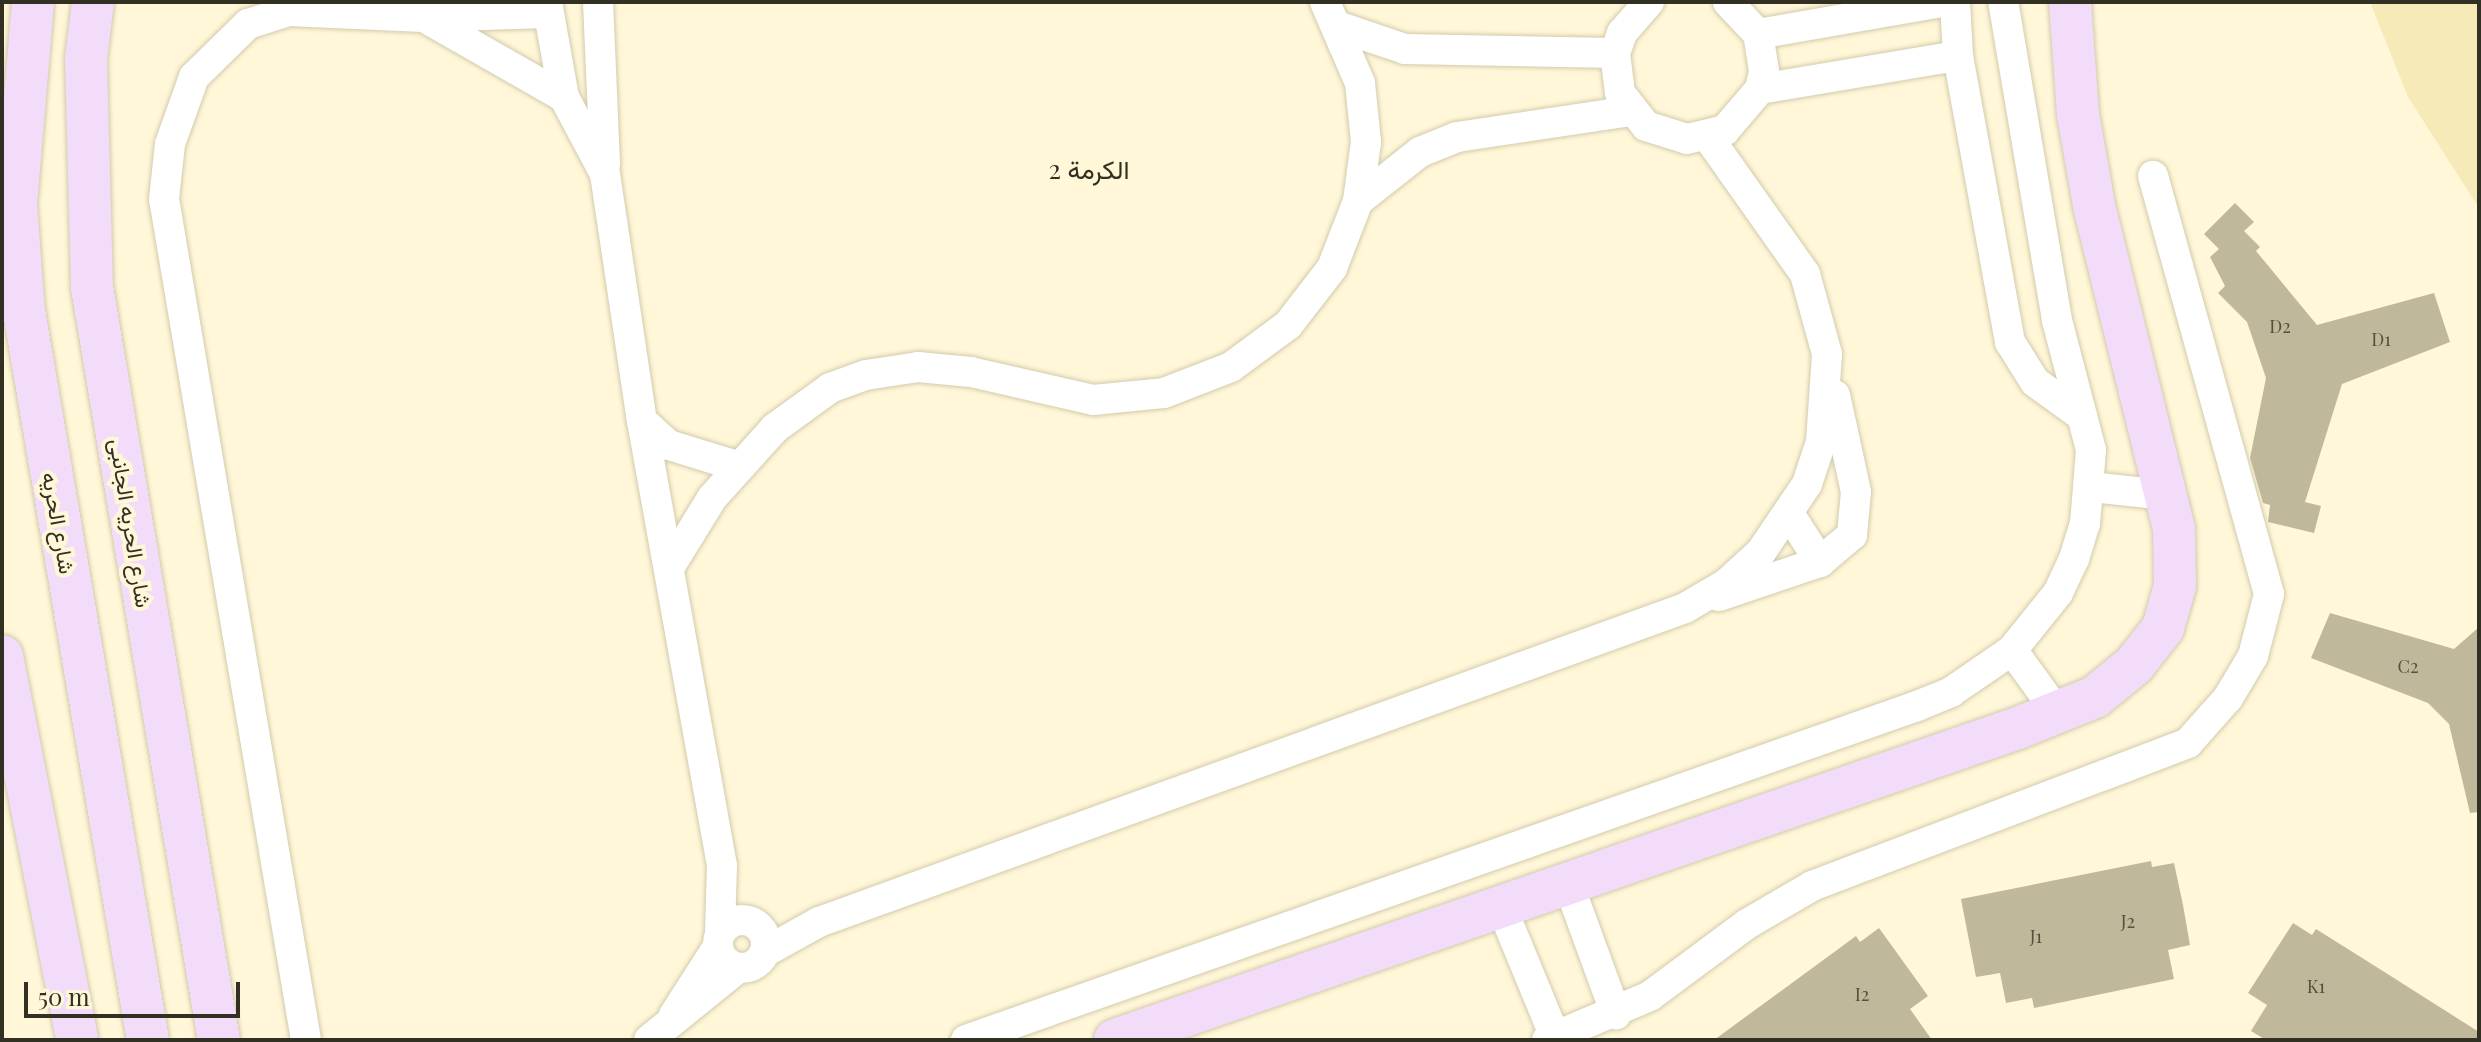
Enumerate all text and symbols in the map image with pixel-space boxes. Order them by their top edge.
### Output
district label: الكرمة 2 [1048,153,1130,185]
house number: D2 [2269,315,2291,337]
house number: D1 [2371,328,2391,350]
street label: شارع الحريه الجانبى [105,437,157,609]
street label: شارع الحريه [37,470,81,576]
house number: C2 [2397,655,2419,677]
house number: J2 [2121,910,2135,932]
house number: J1 [2030,925,2042,947]
scale bar [28,966,244,1016]
house number: K1 [2307,975,2325,997]
text: 50 m [38,980,90,1012]
house number: I2 [1855,983,1869,1005]

